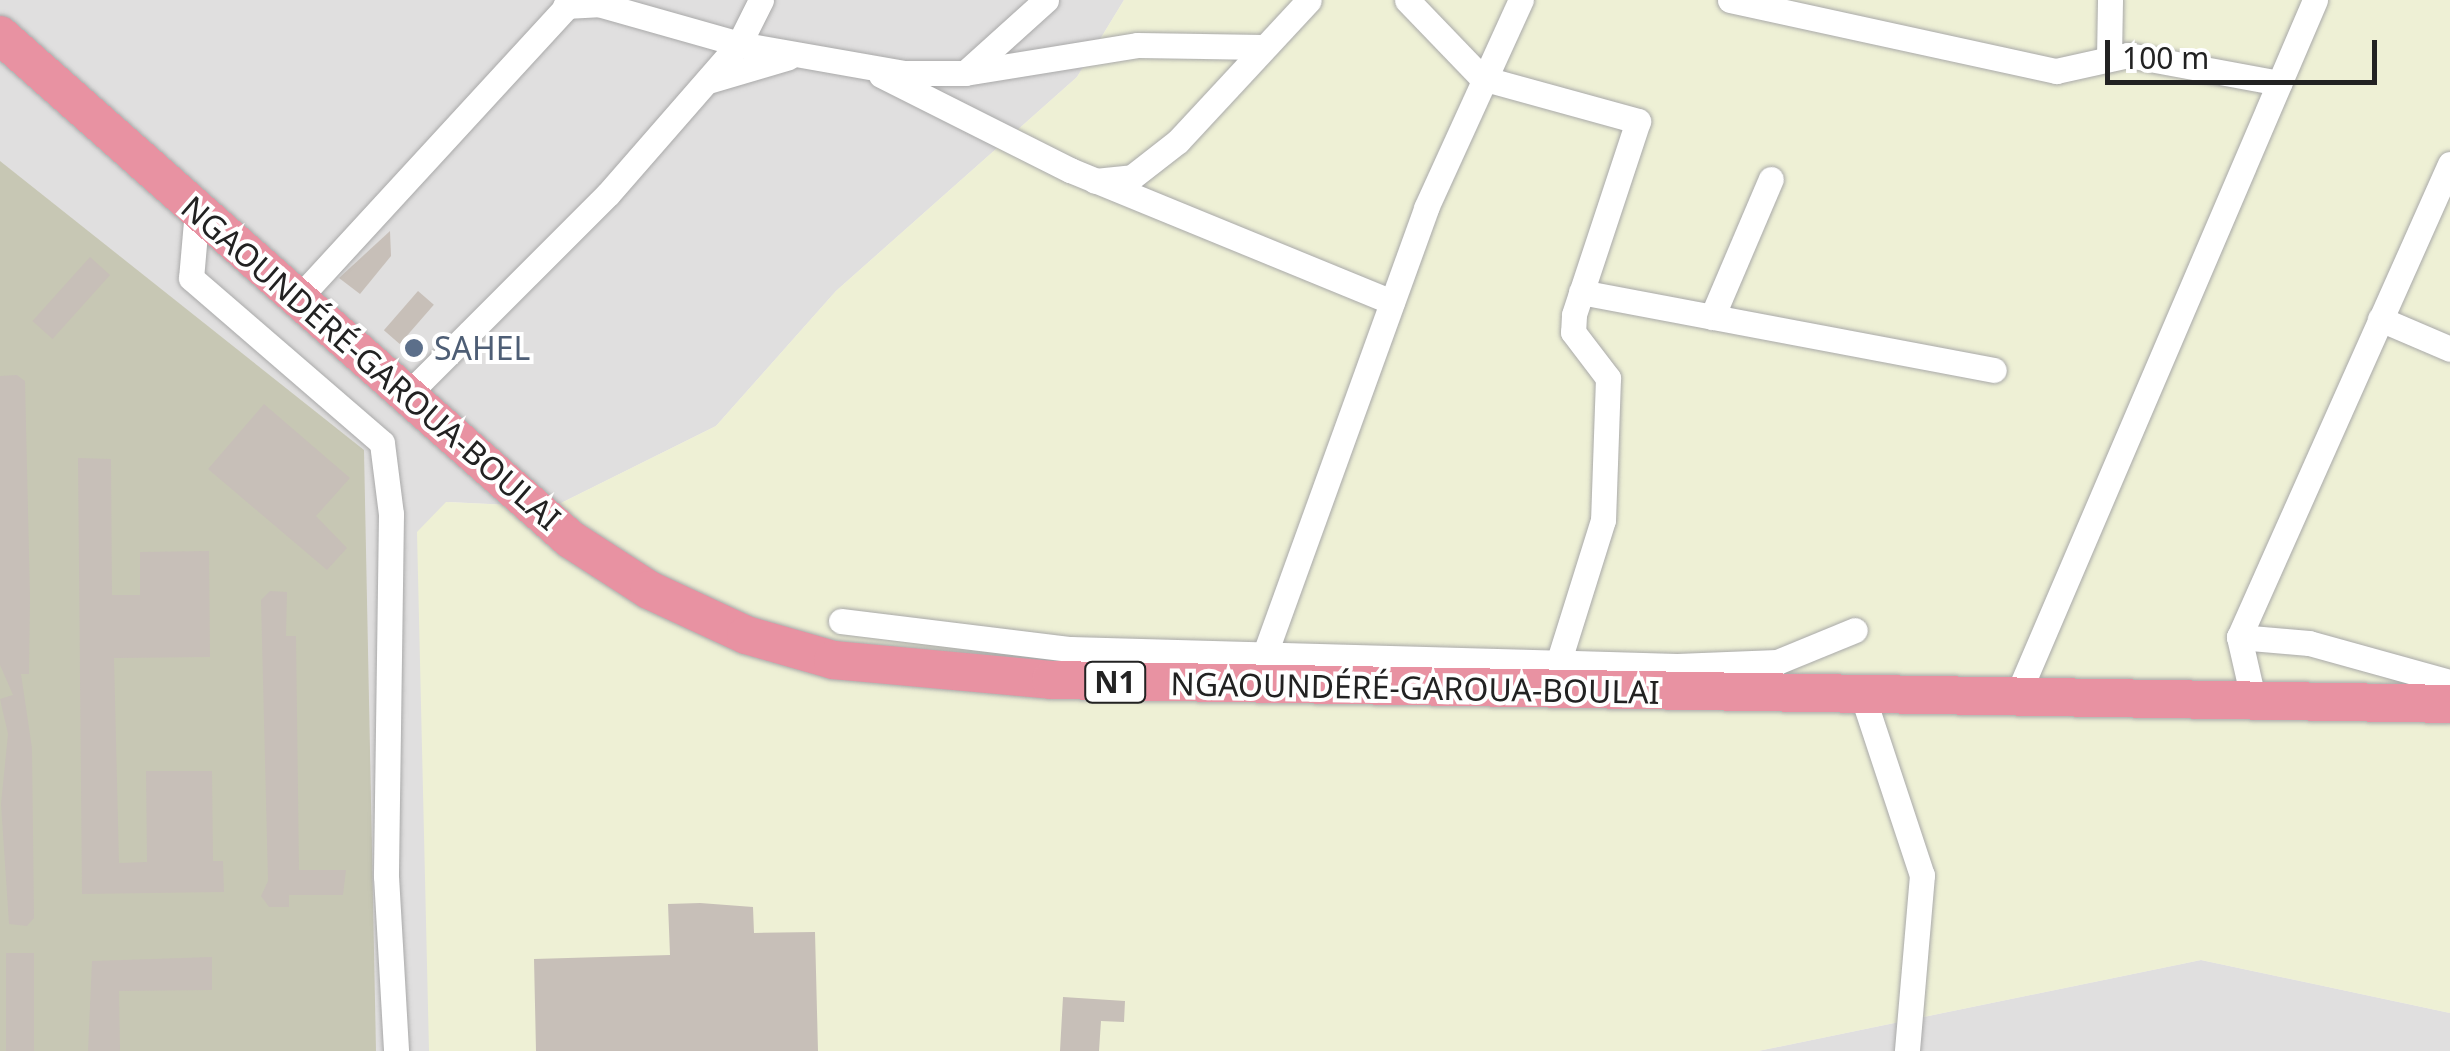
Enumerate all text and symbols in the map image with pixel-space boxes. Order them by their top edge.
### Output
scale bar [2110,20,2382,82]
text: 100 m [2122,37,2209,78]
street label: NGAOUNDÉRÉ-GAROUA-BOULAI [174,188,568,538]
place label: SAHEL [434,329,530,367]
marker: SAHEL [403,337,425,359]
road number: N1 [1082,657,1148,707]
street label: NGAOUNDÉRÉ-GAROUA-BOULAI [1170,665,1660,711]

